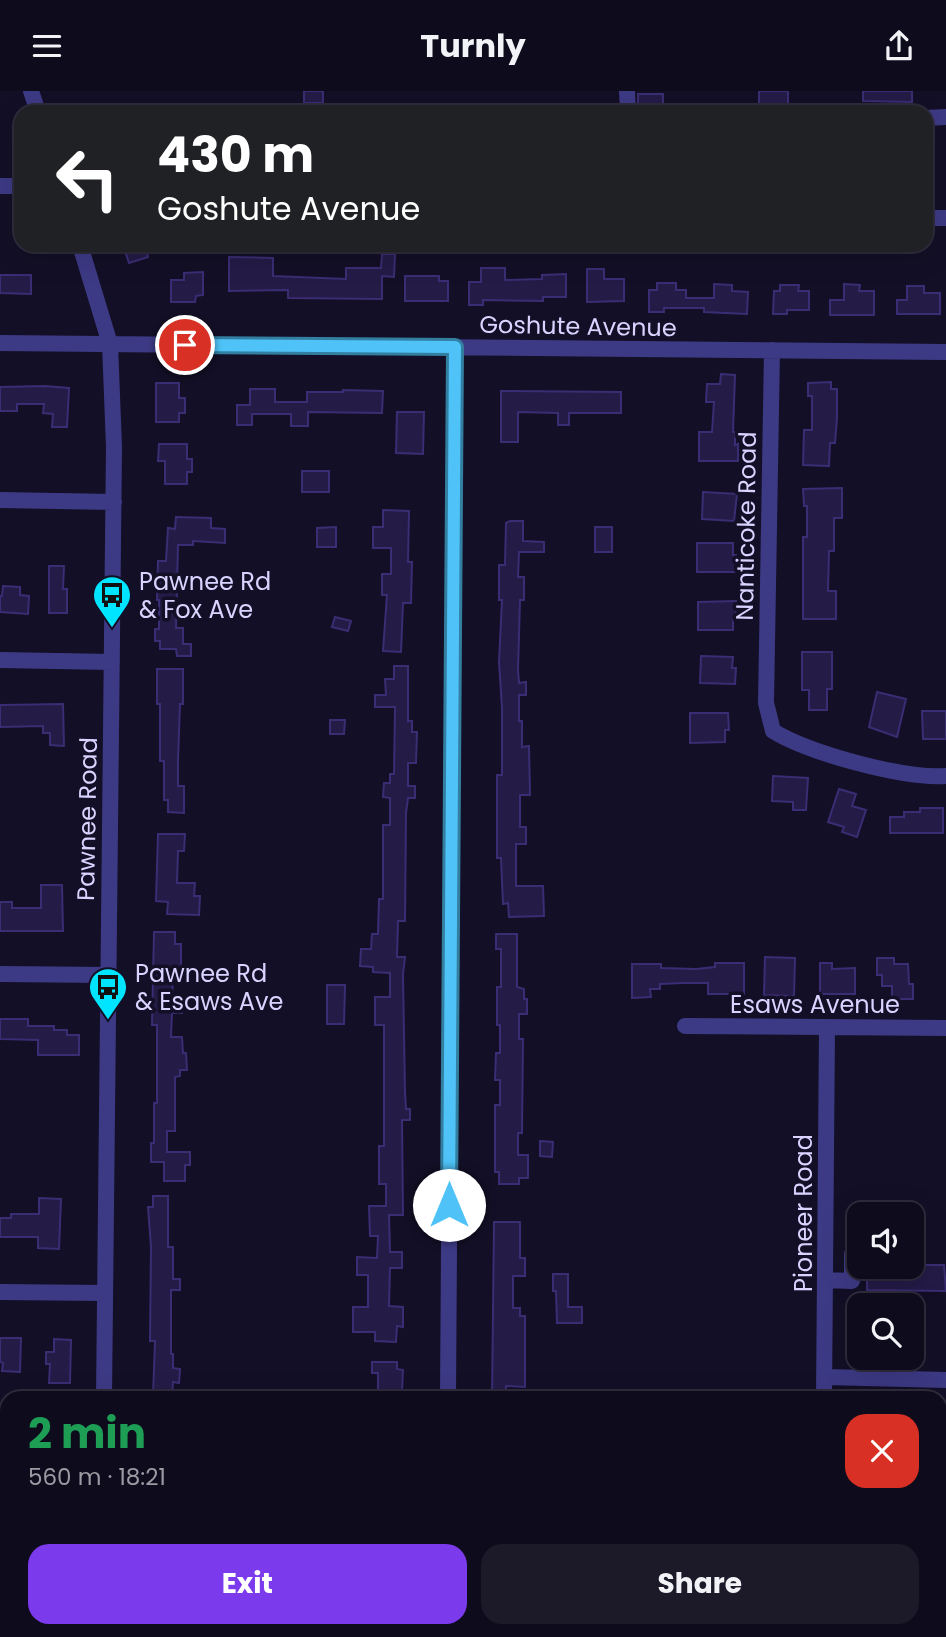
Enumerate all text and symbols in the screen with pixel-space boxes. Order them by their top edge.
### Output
text: Turnly [420,23,526,68]
icon: menu [28,27,66,65]
icon: share [880,27,918,65]
text: 430 m [157,121,314,189]
icon: left [42,133,133,224]
text: Goshute Avenue [157,186,420,231]
street label: Goshute Avenue [479,308,677,344]
pin [155,315,215,375]
icon: arrive [166,326,204,364]
street label: Nanticoke Road [728,431,764,621]
place label: Pawnee Rd & Fox Ave [139,565,271,626]
bus stop icon: Pawnee Rd & Fox Ave [91,574,133,629]
street label: Pawnee Road [69,737,105,901]
place label: Pawnee Rd & Esaws Ave [135,957,283,1018]
bus stop icon: Pawnee Rd & Esaws Ave [87,966,129,1021]
street label: Esaws Avenue [730,988,900,1021]
street label: Pioneer Road [787,1134,820,1292]
position arrow [412,1168,486,1242]
map controls [847,1202,924,1370]
button: sound [847,1202,924,1279]
button: search [847,1293,924,1370]
text: 2 min [28,1404,146,1463]
button: close [845,1414,919,1488]
text: 560 m · 18:21 [28,1461,166,1493]
button: Exit [28,1544,467,1624]
button: Share [481,1544,919,1624]

